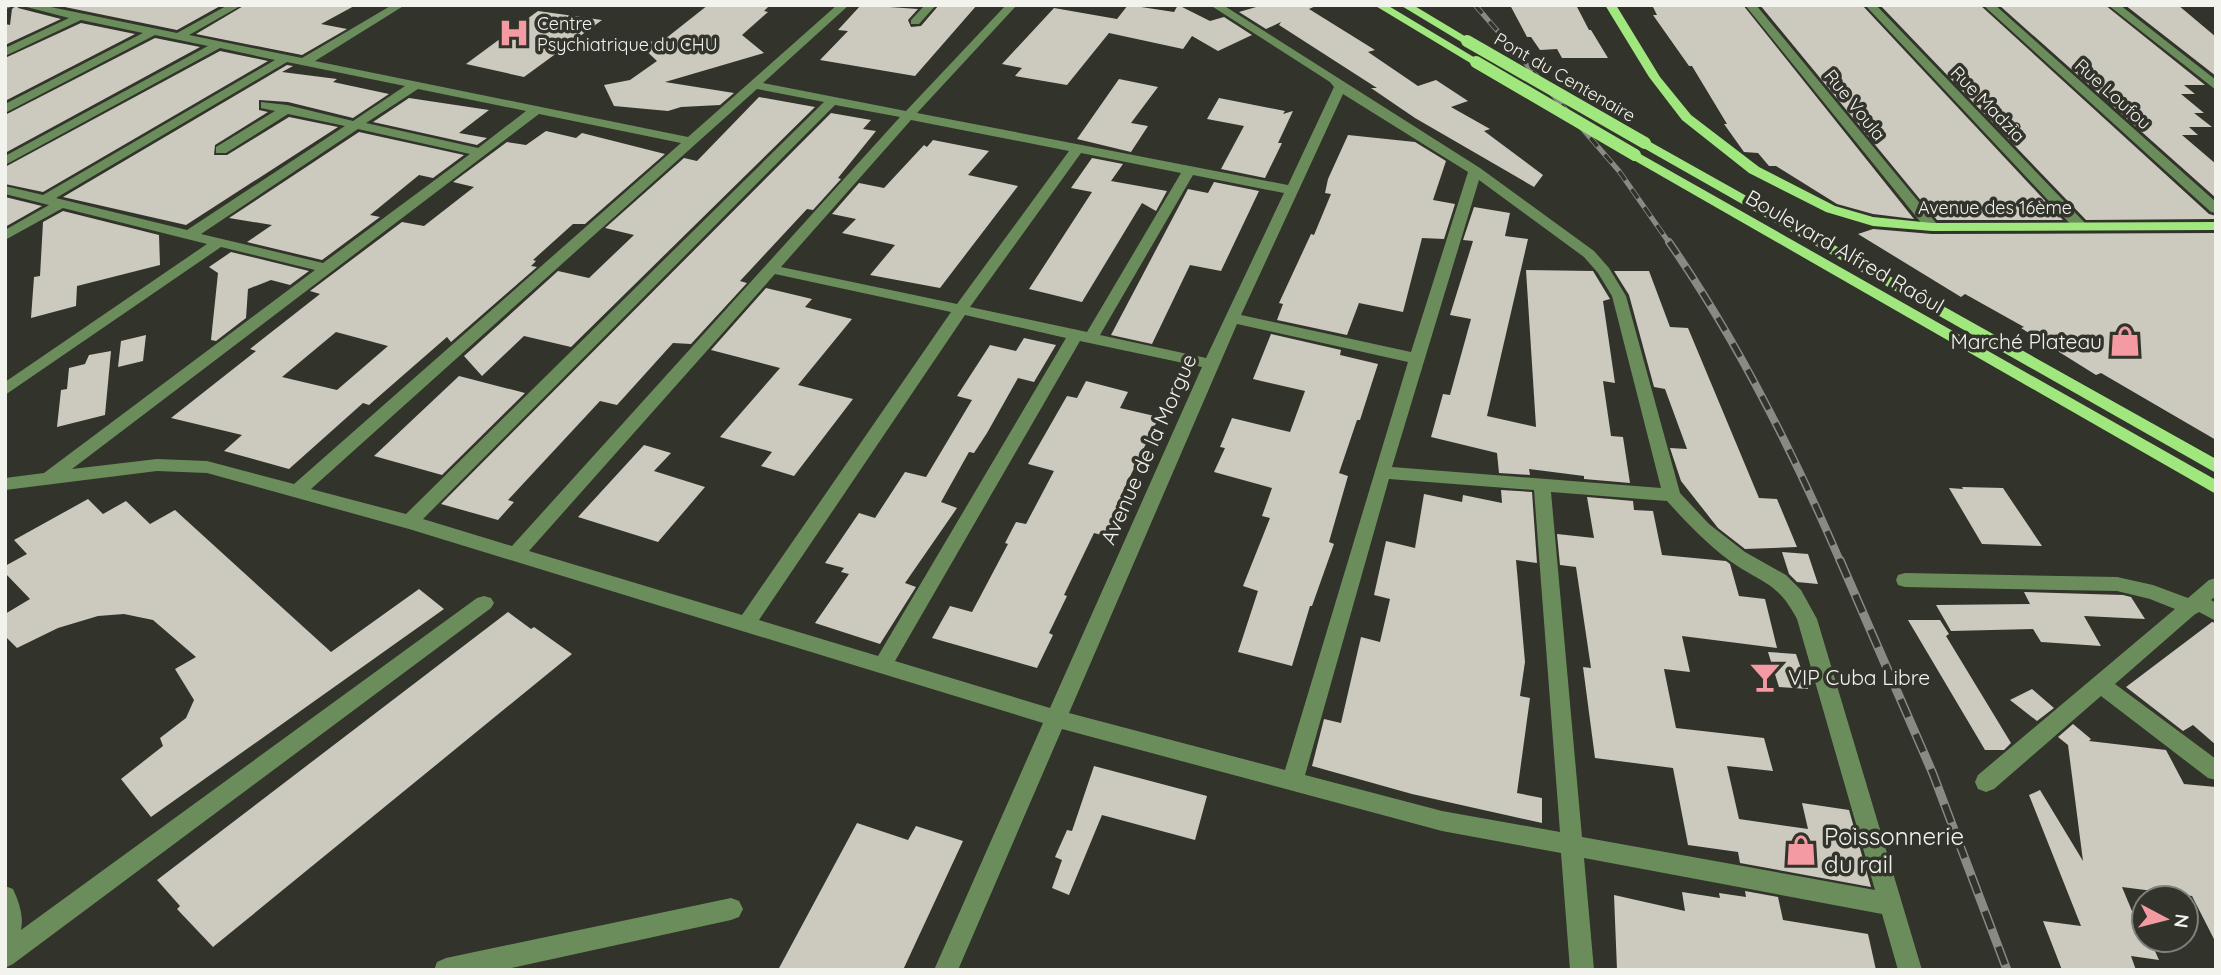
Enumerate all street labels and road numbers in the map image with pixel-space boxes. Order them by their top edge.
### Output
street label: Pont du Centenaire [1490,27,1640,127]
street label: Rue Loufou [2070,54,2156,134]
street label: Rue Madzia [1946,61,2030,147]
street label: Rue Voula [1819,65,1891,145]
street label: Boulevard Alfred Raôul [1741,184,1949,318]
street label: Avenue des 16ème [1918,196,2072,219]
street label: Avenue de la Morgue [1094,350,1202,548]

